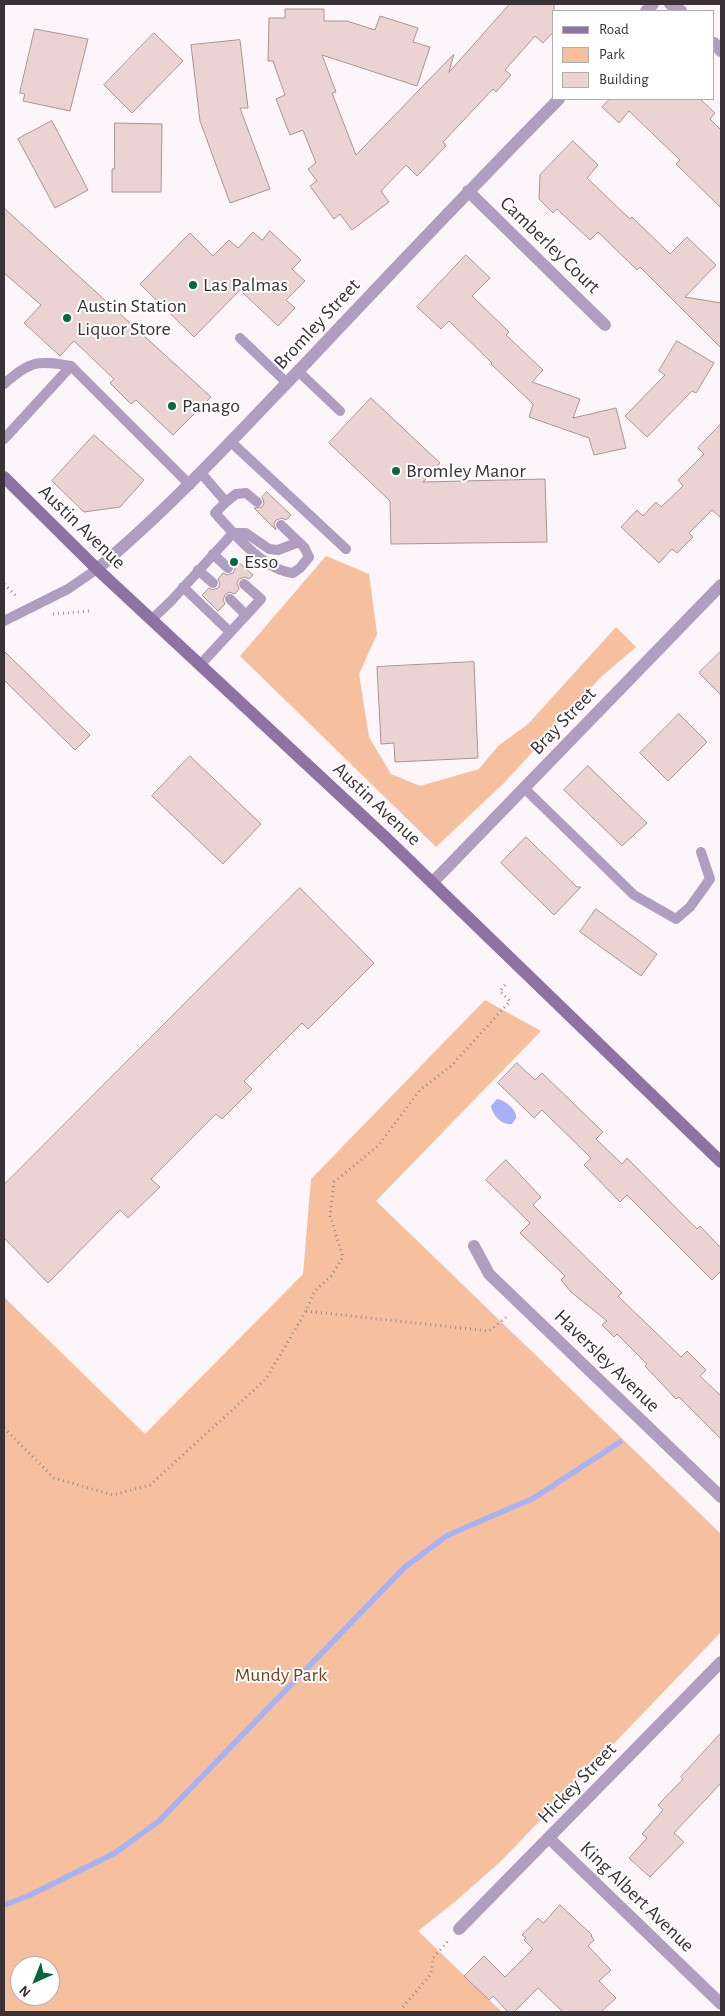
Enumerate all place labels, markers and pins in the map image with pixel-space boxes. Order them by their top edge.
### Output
place label: Las Palmas [203,273,288,297]
marker: Las Palmas [187,279,199,291]
place label: Austin Station Liquor Store [77,294,187,341]
marker: Austin Station Liquor Store [61,312,73,324]
place label: Panago [182,394,240,418]
marker: Panago [166,400,178,412]
place label: Bromley Manor [406,459,526,483]
marker: Bromley Manor [390,465,402,477]
place label: Esso [244,550,278,574]
marker: Esso [228,556,240,568]

